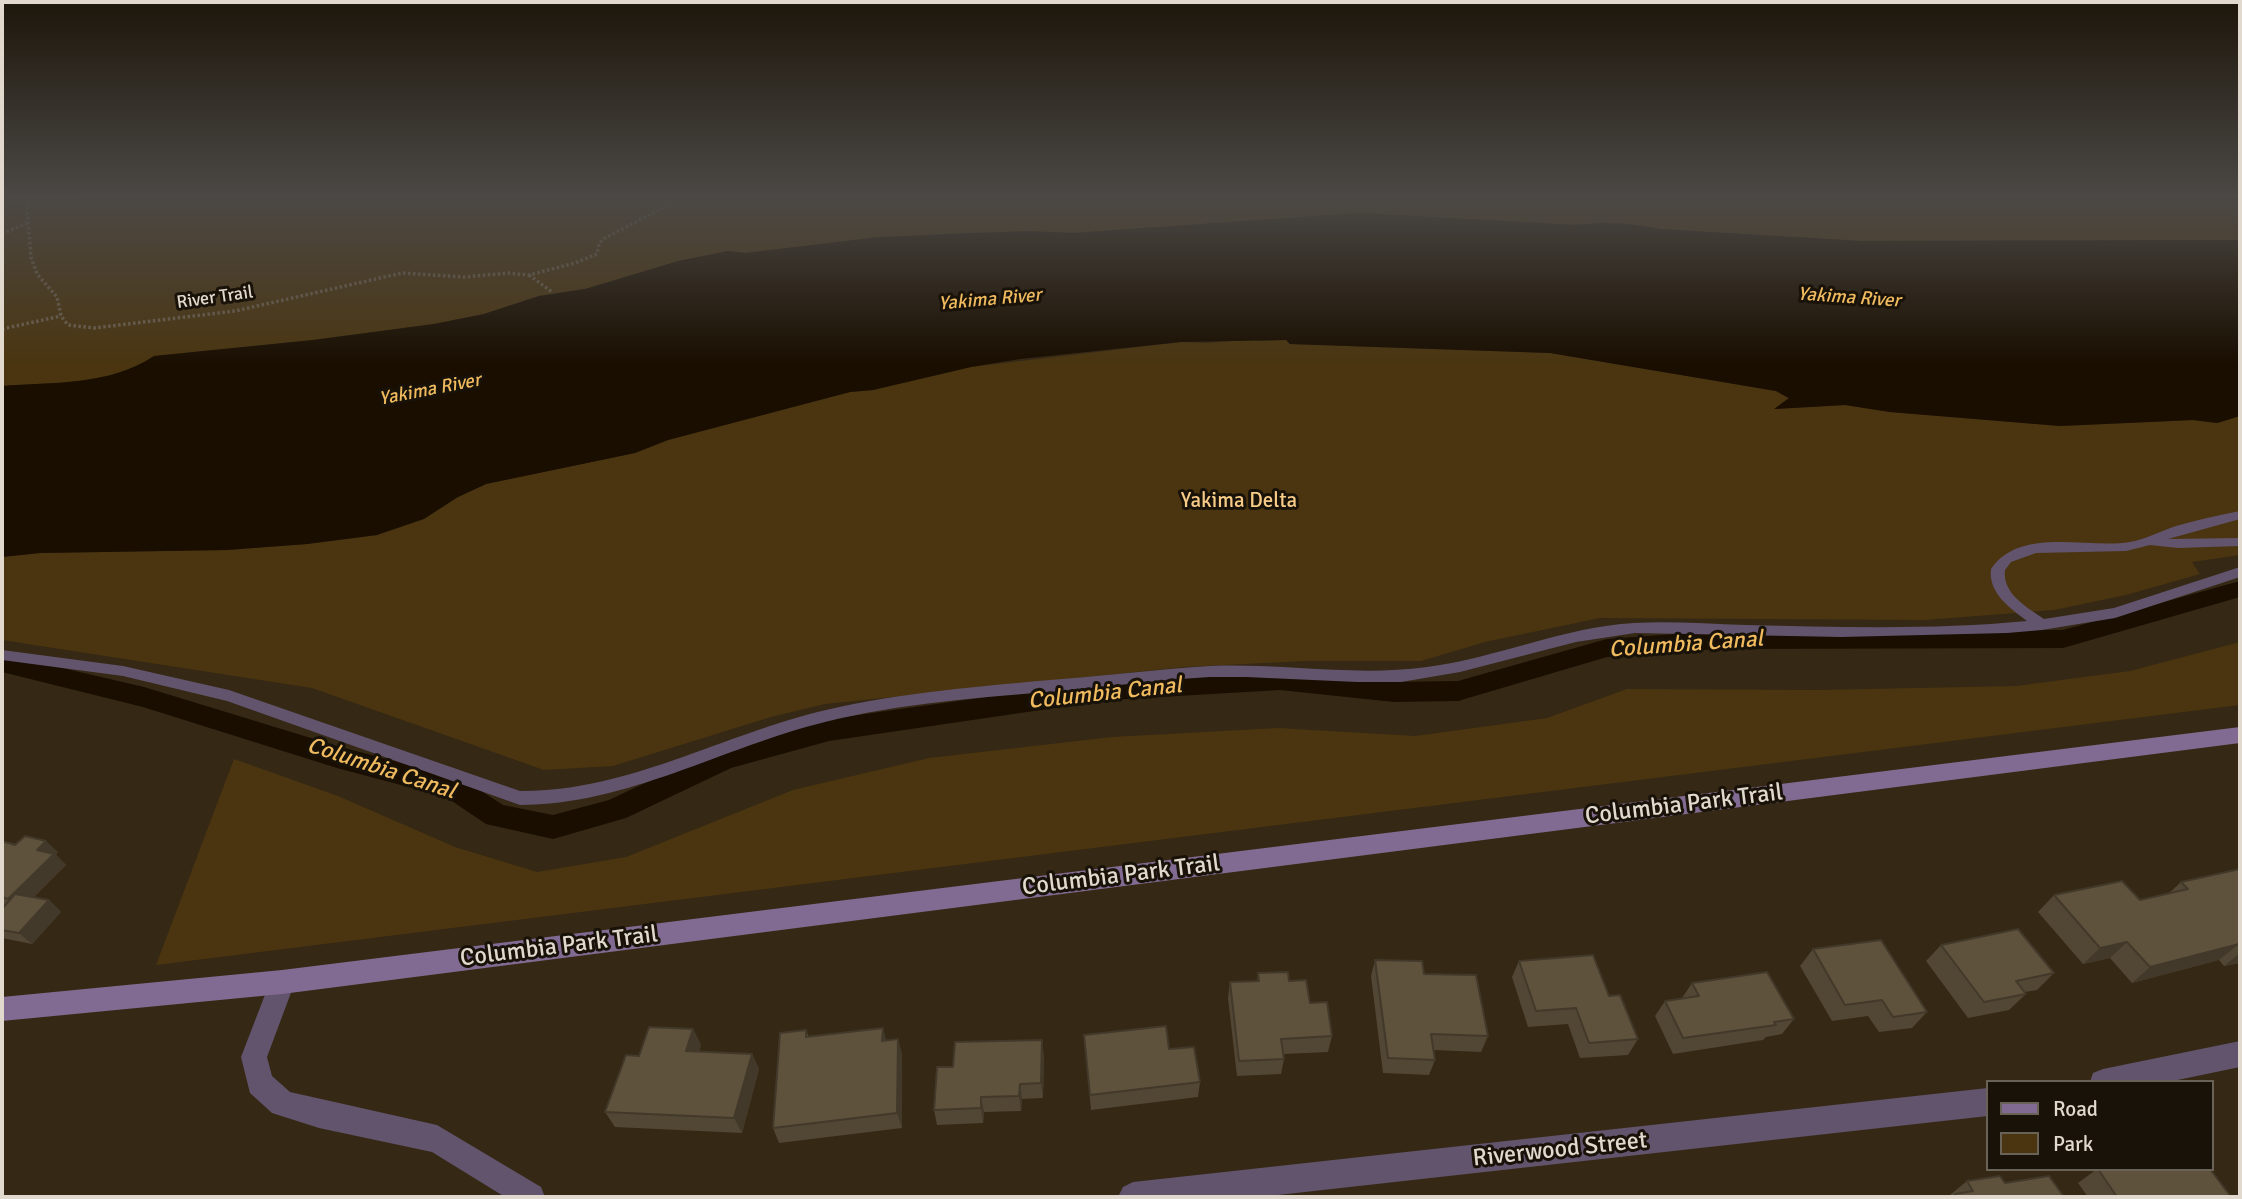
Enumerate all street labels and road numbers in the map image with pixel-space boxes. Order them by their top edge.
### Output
street label: River Trail [175,282,255,314]
street label: Columbia Park Trail [1584,779,1784,831]
street label: Columbia Park Trail [1021,850,1221,902]
street label: Columbia Park Trail [459,921,659,973]
street label: Riverwood Street [1471,1127,1649,1173]

